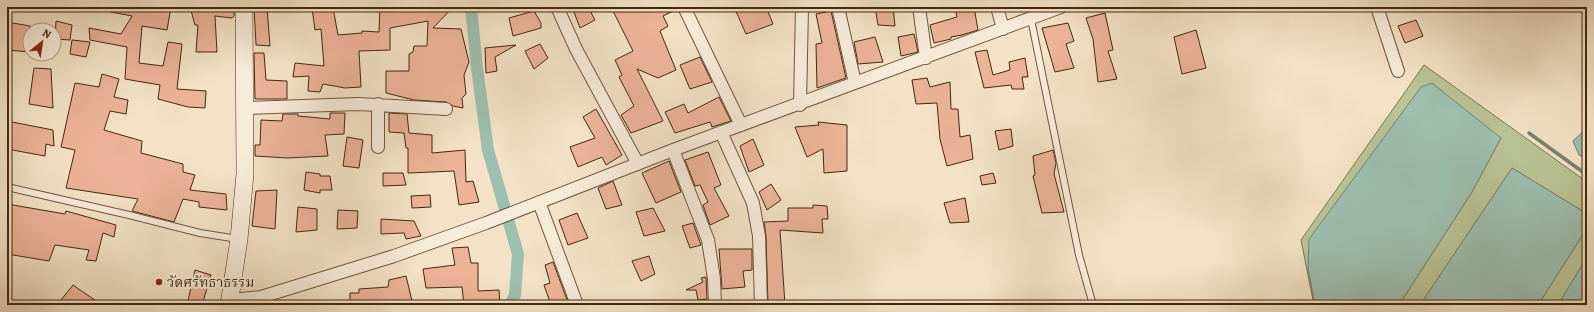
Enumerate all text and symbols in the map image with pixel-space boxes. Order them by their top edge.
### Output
north arrow [22,22,62,62]
text: N [40,25,54,42]
place label: วัดศรัทธาธรรม [167,273,254,292]
marker: วัดศรัทธาธรรม [154,277,164,287]

